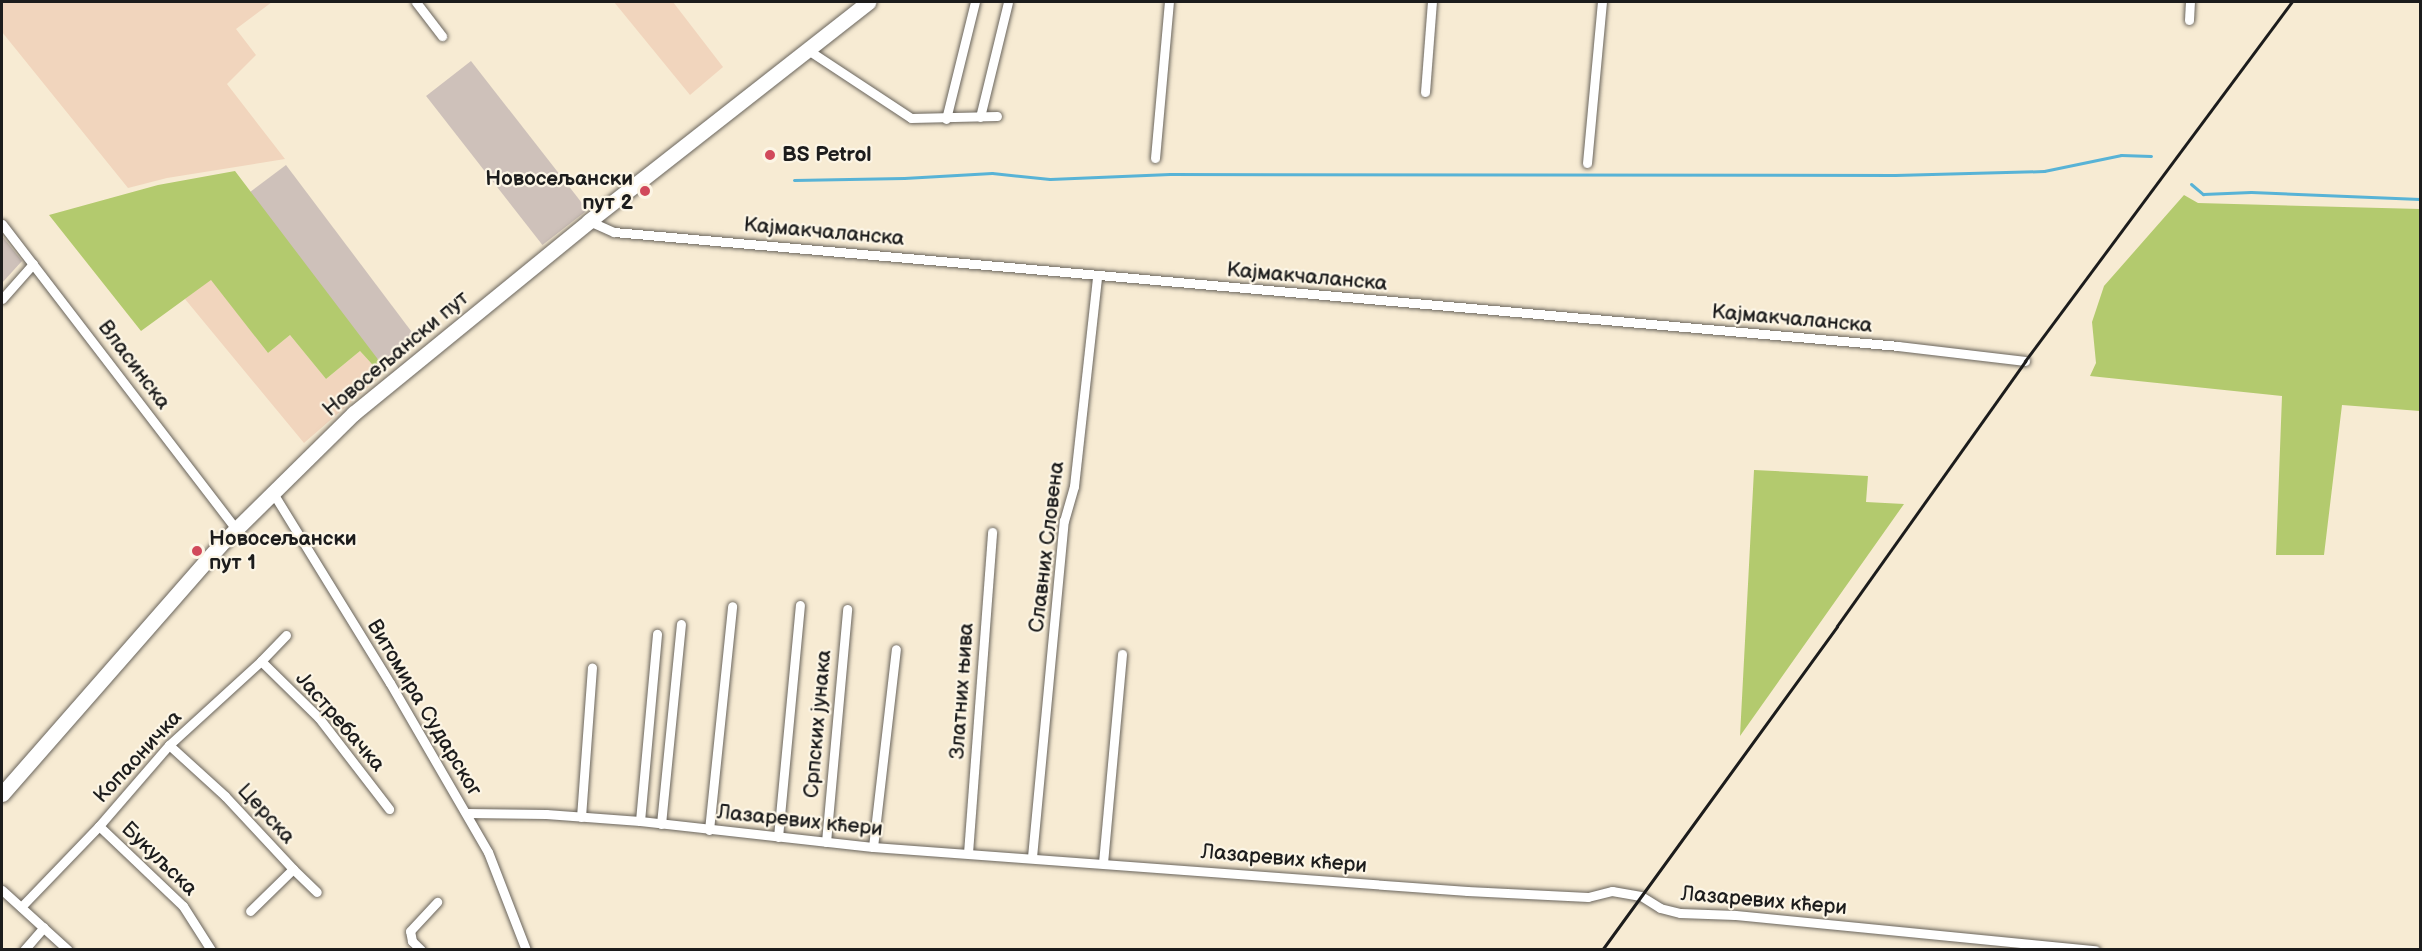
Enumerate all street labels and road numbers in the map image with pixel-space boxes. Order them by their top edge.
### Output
street label: Кајмакчаланска [743,212,905,252]
street label: Кајмакчаланска [1226,257,1388,297]
street label: Новосељански пут [318,286,474,422]
street label: Кајмакчаланска [1711,299,1873,339]
street label: Власинска [92,315,176,415]
street label: Славних Словена [1024,460,1070,634]
street label: Витомира Сударског [361,615,487,801]
street label: Златних њива [945,622,979,760]
street label: Српских јунака [799,649,837,799]
street label: Јастребачка [290,667,390,777]
street label: Копаоничка [89,705,187,809]
street label: Церска [232,779,300,849]
street label: Лазаревих кћери [716,800,884,842]
street label: Букуљска [116,817,202,901]
street label: Лазаревих кћери [1200,839,1368,879]
street label: Лазаревих кћери [1680,881,1848,921]

